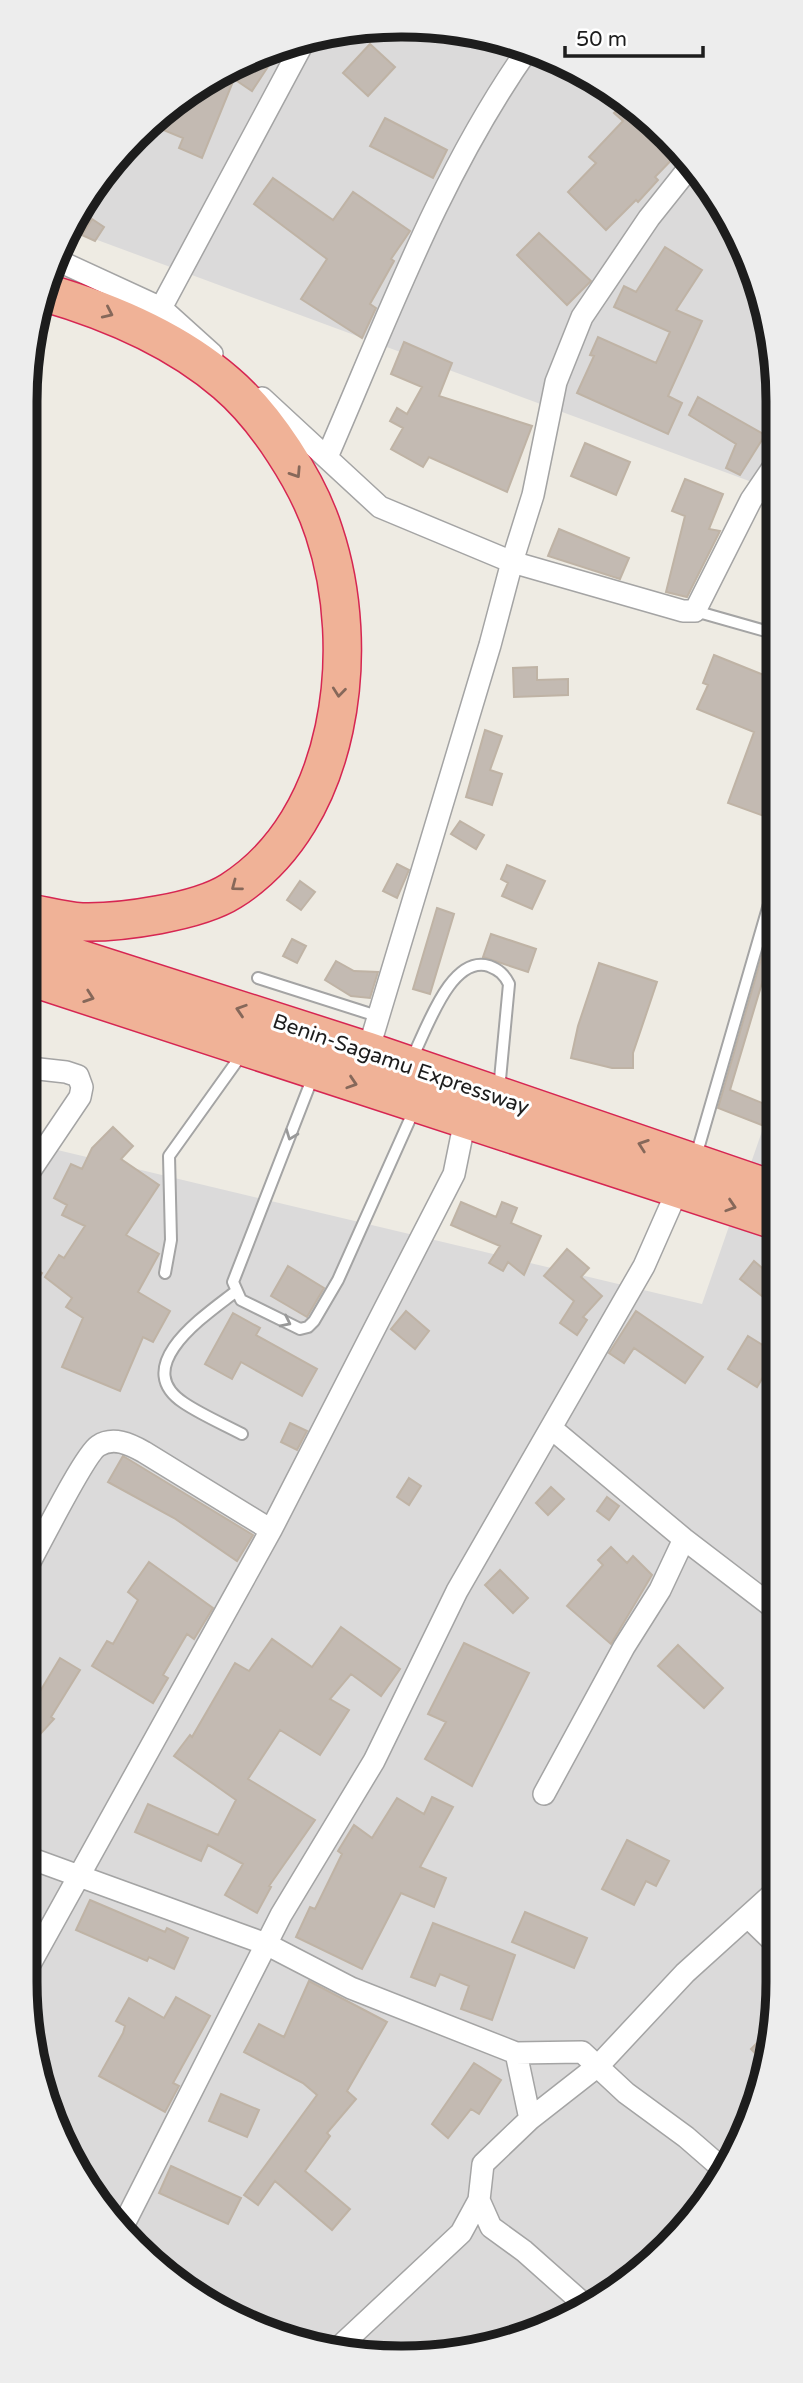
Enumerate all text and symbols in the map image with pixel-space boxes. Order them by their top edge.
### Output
scale bar [565,14,703,58]
text: 50 m [576,27,627,52]
one-way arrow [101,305,113,319]
one-way arrow [288,465,301,478]
one-way arrow [332,686,347,698]
one-way arrow [231,877,244,890]
one-way arrow [83,989,95,1003]
one-way arrow [236,1004,248,1019]
street label: Benin-Sagamu Expressway [269,1009,532,1120]
one-way arrow [346,1075,358,1090]
one-way arrow [285,1129,299,1141]
one-way arrow [637,1139,649,1153]
one-way arrow [725,1198,737,1213]
one-way arrow [279,1313,291,1327]

